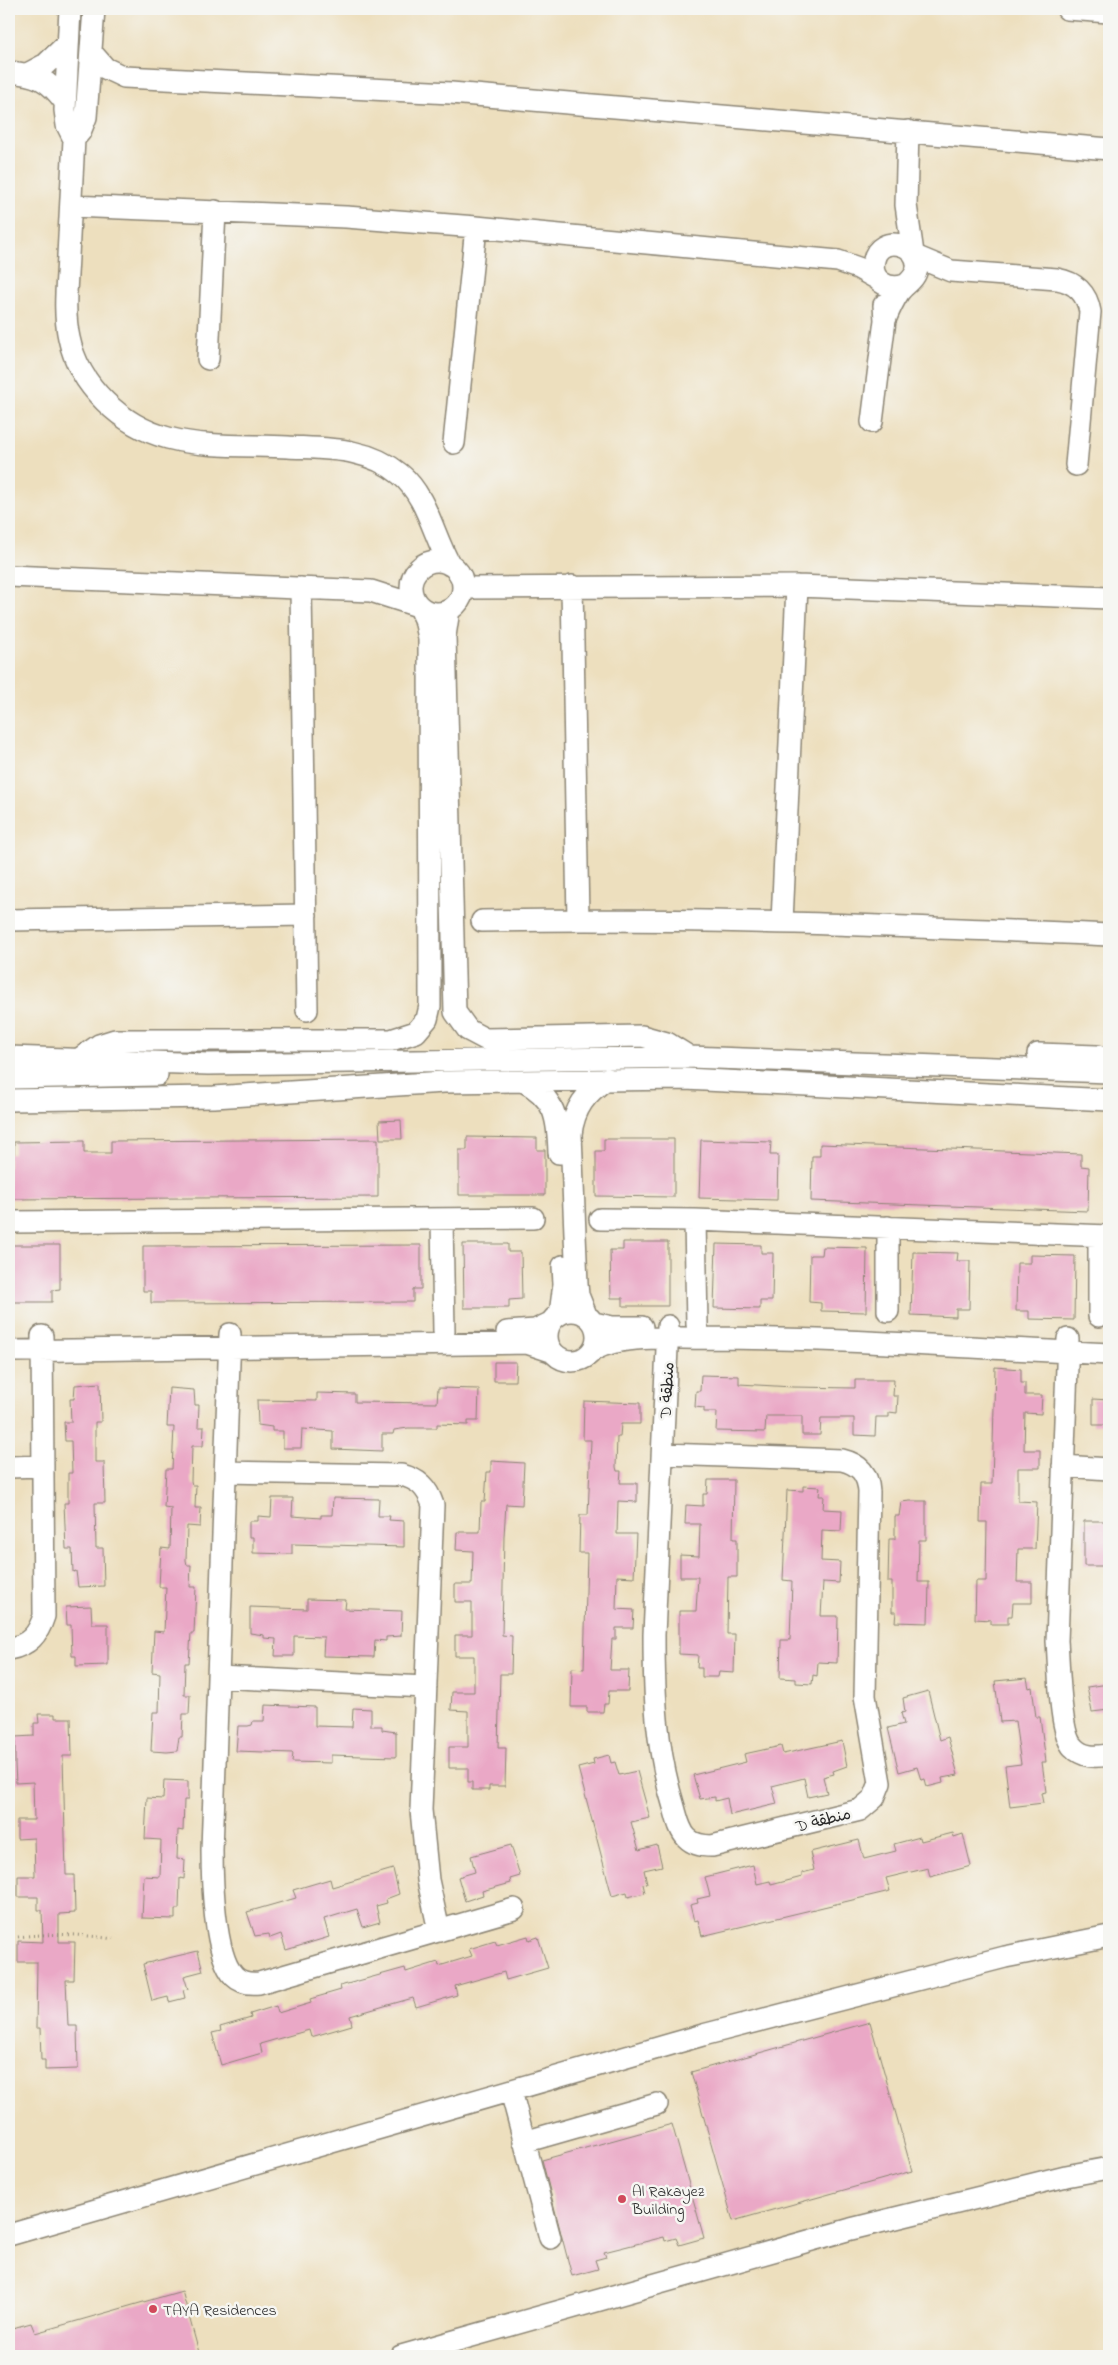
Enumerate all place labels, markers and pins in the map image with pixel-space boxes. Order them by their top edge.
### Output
place label: Al Rakayez Building [631,2180,705,2222]
marker: Al Rakayez Building [616,2193,628,2205]
place label: TAYA Residences [163,2299,277,2323]
marker: TAYA Residences [147,2303,159,2315]

